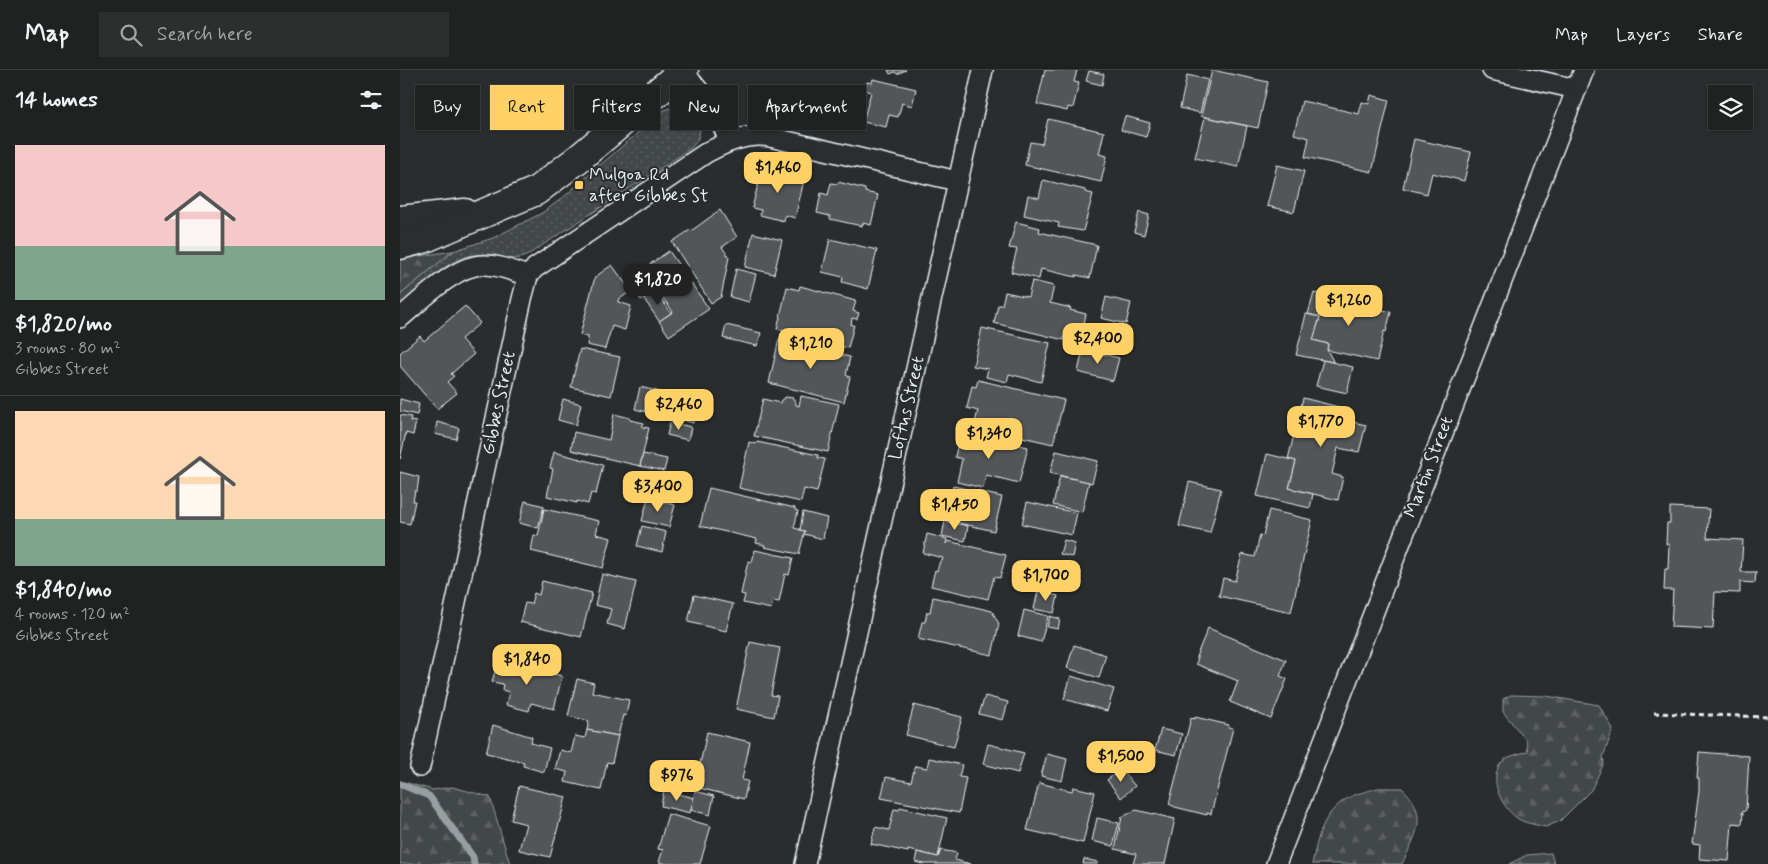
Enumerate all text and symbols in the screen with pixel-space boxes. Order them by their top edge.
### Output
search box [99,12,449,57]
text: Map [25,19,69,50]
icon: search [117,21,145,49]
text: Search here [157,22,253,47]
text: Map [1555,23,1588,47]
text: Layers [1616,23,1670,47]
text: Share [1698,23,1743,47]
chip: Buy [415,85,480,130]
chip: Rent [490,85,564,130]
chip: Filters [574,85,660,130]
chip: New [670,85,738,130]
chip: Apartment [748,85,866,130]
map controls [1708,85,1753,130]
button: layers [1708,85,1753,130]
text: 14 homes [15,86,98,114]
icon: filters [357,86,385,114]
pin: $1,460 [737,152,819,194]
text: $1,460 [755,157,801,178]
place label: Mulgoa Rd after Gibbes St [589,163,709,208]
icon: home [155,178,245,268]
marker: Mulgoa Rd after Gibbes St [573,179,585,191]
pin: $1,820 [617,264,699,306]
text: $1,820 [634,269,682,290]
pin: $1,260 [1308,284,1390,327]
text: $1,260 [1327,290,1371,311]
text: $1,820/mo [15,310,112,338]
pin: $2,400 [1057,322,1139,365]
pin: $1,210 [770,328,852,370]
text: $2,400 [1074,328,1123,349]
text: $1,210 [789,333,833,354]
text: 3 rooms · 80 m² [15,338,121,359]
street label: Gibbes Street [476,349,522,457]
street label: Loftus Street [883,354,931,462]
text: Gibbes Street [15,359,109,380]
pin: $2,460 [638,388,720,431]
text: $2,460 [656,394,702,415]
pin: $1,770 [1280,406,1362,448]
text: $1,770 [1298,411,1344,432]
street label: Martin Street [1399,413,1459,521]
pin: $1,340 [948,418,1030,460]
text: $1,340 [966,423,1012,444]
icon: home [155,443,245,533]
pin: $3,400 [617,470,699,513]
text: $3,400 [634,476,682,497]
pin: $1,450 [914,488,996,531]
text: $1,450 [931,494,979,515]
pin: $1,700 [1005,560,1087,602]
text: $1,700 [1023,565,1069,586]
text: $1,840/mo [15,576,112,604]
text: 4 rooms · 120 m² [15,604,130,625]
text: Gibbes Street [15,625,109,646]
pin: $1,840 [486,644,568,686]
text: $1,840 [503,649,551,670]
pin: $1,500 [1080,740,1162,783]
text: $1,500 [1097,746,1145,767]
pin: $976 [647,760,707,802]
text: $976 [661,765,693,786]

